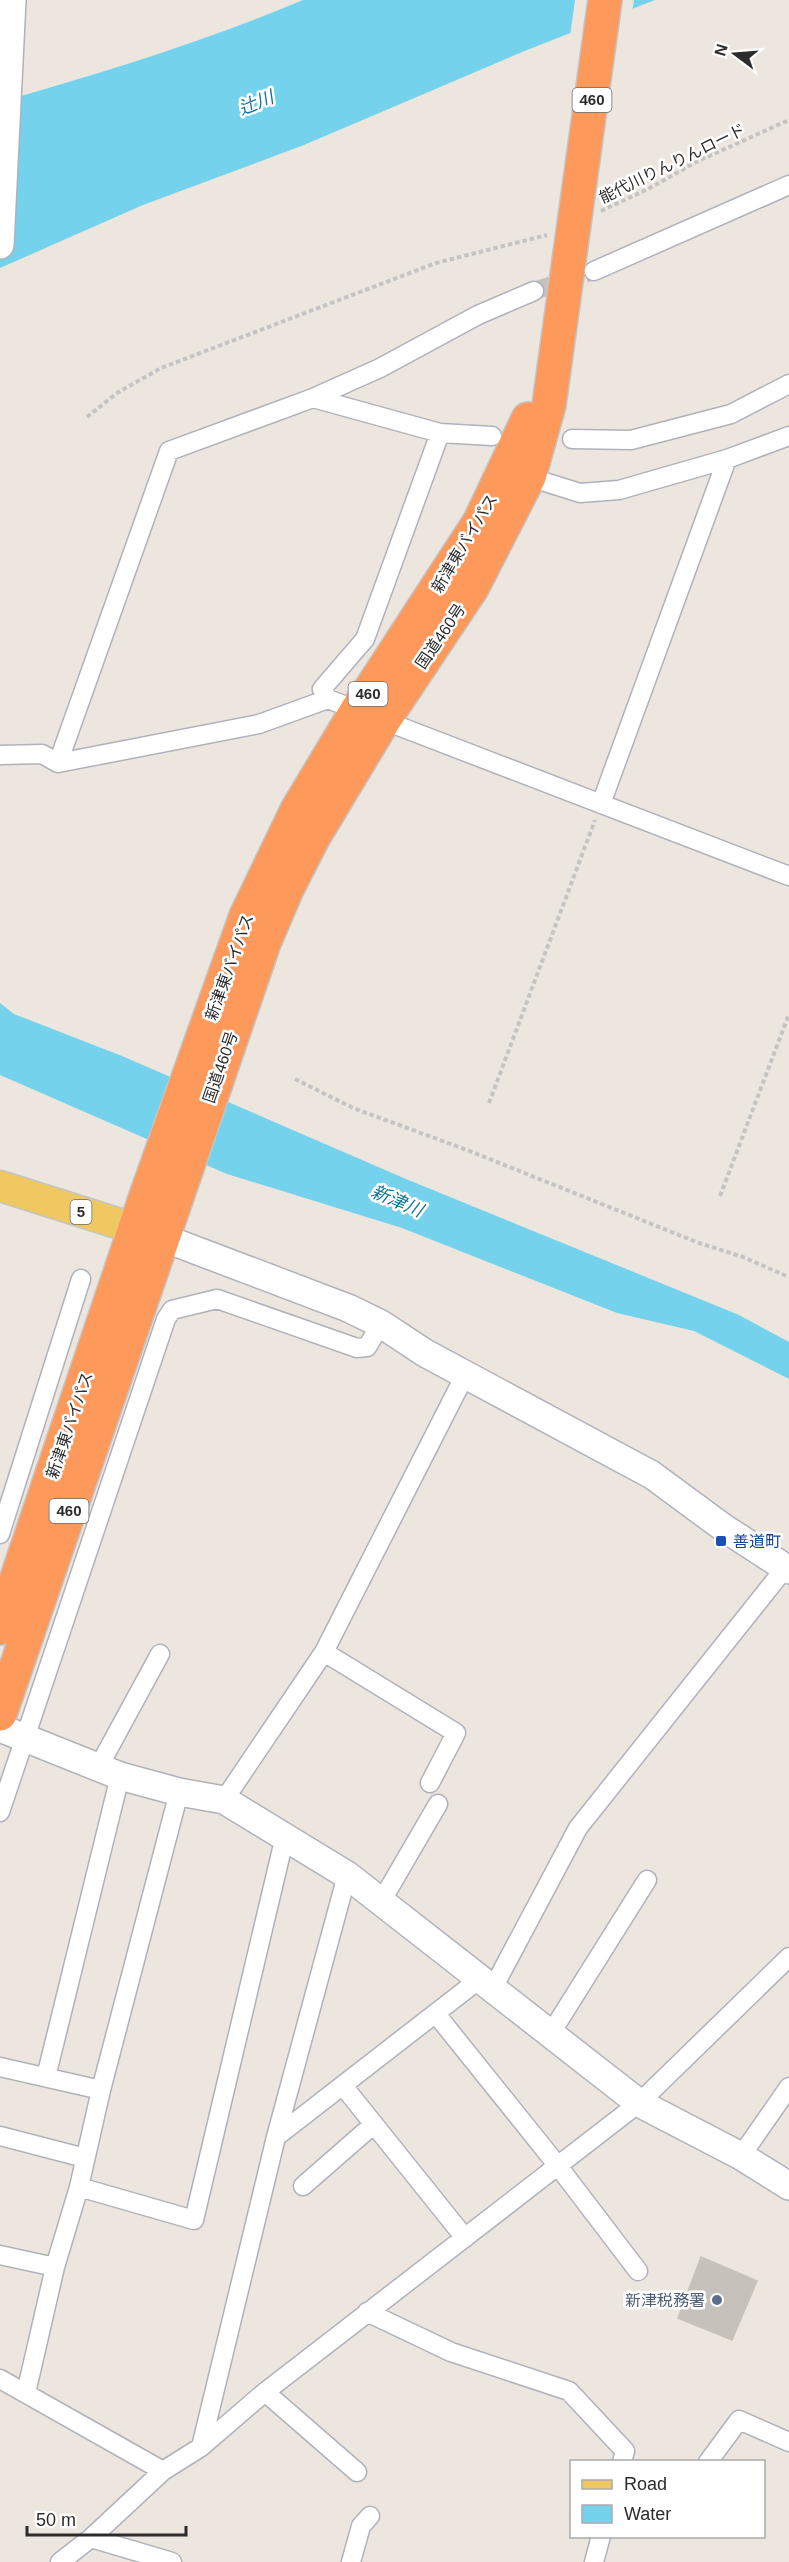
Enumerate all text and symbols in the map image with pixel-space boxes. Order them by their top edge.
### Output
north arrow [705,24,765,84]
text: N [711,42,731,58]
water label: 辻川 [236,86,278,119]
road number: 460 [572,88,612,112]
street label: 能代川りんりんロード [597,121,748,206]
street label: 新津東バイパス [428,491,500,596]
street label: 国道460号 [412,601,468,672]
road number: 460 [348,682,388,706]
street label: 新津東バイパス [202,912,257,1023]
street label: 国道460号 [200,1029,241,1105]
water label: 新津川 [368,1181,428,1222]
road number: 5 [70,1200,92,1224]
street label: 新津東バイパス [43,1370,96,1481]
road number: 460 [50,1499,88,1523]
place label: 善道町 [733,1533,781,1550]
marker: 善道町 [714,1534,728,1548]
place label: 新津税務署 [625,2292,705,2309]
marker: 新津税務署 [710,2293,724,2307]
legend [570,2460,765,2538]
text: Road [624,2474,667,2494]
scale bar [27,2499,186,2537]
text: Water [624,2504,671,2524]
text: 50 m [36,2510,76,2530]

